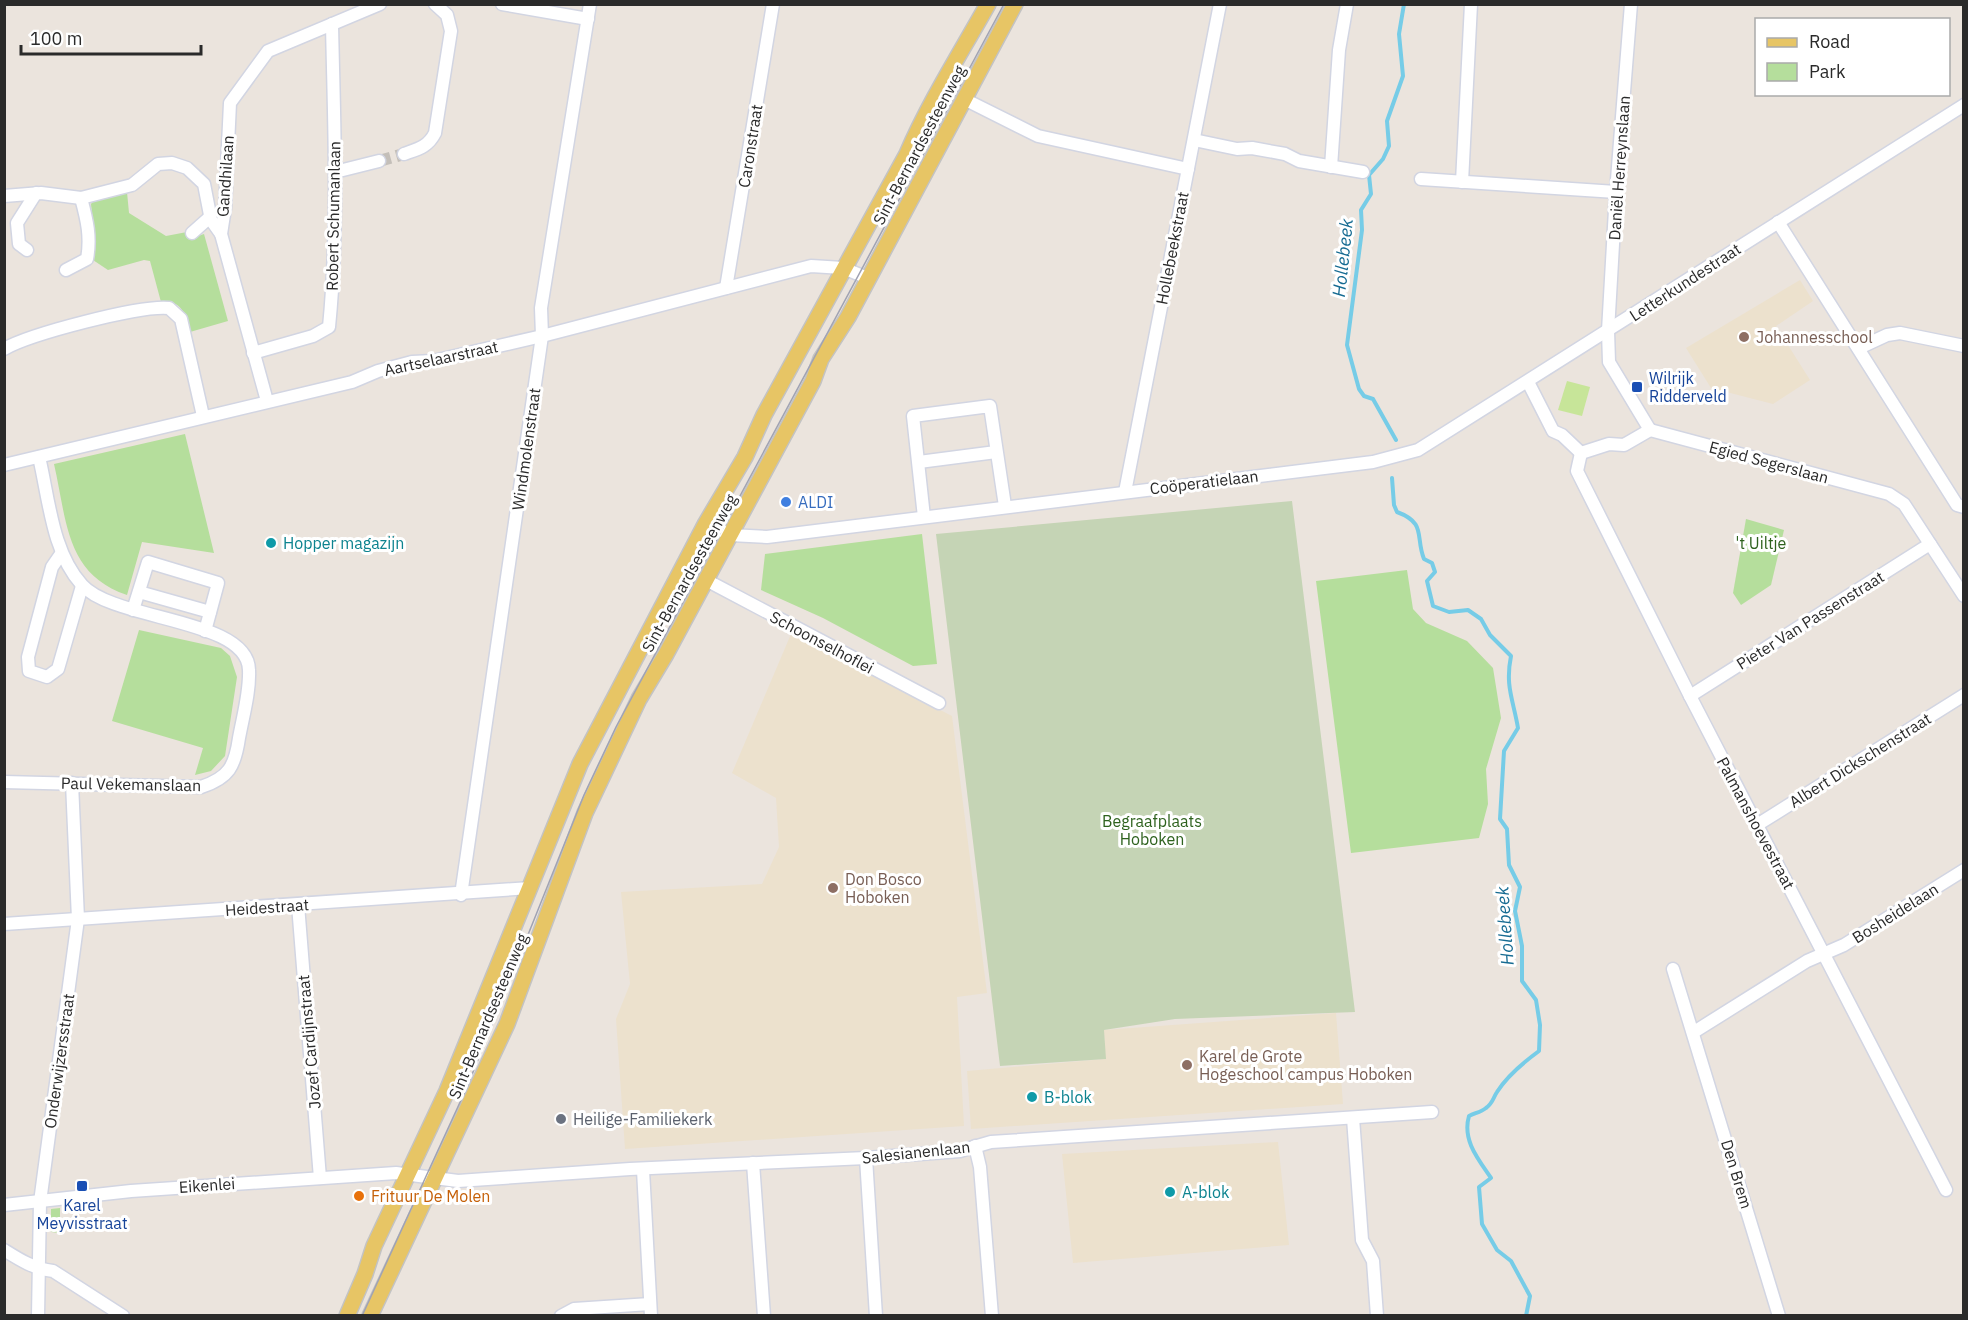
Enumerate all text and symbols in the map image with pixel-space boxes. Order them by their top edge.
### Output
scale bar [21,18,201,56]
legend [1755,18,1950,96]
text: 100 m [30,27,82,50]
text: Road [1809,30,1850,53]
text: Park [1809,60,1846,83]
street label: Sint-Bernardsesteenweg [868,61,970,228]
street label: Daniël Herreynslaan [1604,95,1634,241]
street label: Caronstraat [734,103,766,189]
street label: Gandhilaan [212,135,238,217]
street label: Robert Schumanlaan [322,141,344,291]
street label: Hollebeekstraat [1151,190,1193,306]
water label: Hollebeek [1327,217,1358,298]
street label: Letterkundestraat [1626,239,1744,325]
place label: Johannesschool [1756,327,1873,347]
marker: Johannesschool [1737,330,1751,344]
street label: Aartselaarstraat [382,336,500,380]
place label: Wilrijk Ridderveld [1649,368,1727,406]
marker: Wilrijk Ridderveld [1630,380,1644,394]
street label: Windmolenstraat [507,386,545,512]
street label: Egied Segerslaan [1707,436,1831,488]
street label: Coöperatielaan [1149,465,1259,499]
street label: Sint-Bernardsesteenweg [637,490,741,656]
place label: ALDI [798,492,833,512]
marker: ALDI [779,495,793,509]
place label: Hopper magazijn [283,533,404,553]
park label: 't Uiltje [1736,533,1787,553]
marker: Hopper magazijn [264,536,278,550]
street label: Pieter Van Passenstraat [1732,566,1888,674]
street label: Schoonselhoflei [767,606,877,678]
street label: Albert Dickschenstraat [1785,708,1935,812]
street label: Palmanshoevestraat [1713,753,1799,893]
street label: Paul Vekemanslaan [61,773,201,795]
park label: Begraafplaats Hoboken [1102,811,1202,849]
place label: Don Bosco Hoboken [845,869,922,907]
street label: Bosheidelaan [1848,879,1942,947]
marker: Don Bosco Hoboken [826,881,840,895]
water label: Hollebeek [1490,885,1519,966]
street label: Heidestraat [224,894,310,920]
street label: Sint-Bernardsesteenweg [444,930,532,1102]
street label: Jozef Cardijnstraat [293,974,325,1110]
street label: Onderwijzersstraat [40,992,78,1130]
place label: Karel de Grote Hogeschool campus Hoboken [1199,1046,1412,1084]
marker: Karel de Grote Hogeschool campus Hoboken [1180,1058,1194,1072]
place label: B-blok [1044,1087,1092,1107]
marker: B-blok [1025,1090,1039,1104]
place label: Heilige-Familiekerk [573,1109,713,1129]
marker: Heilige-Familiekerk [554,1112,568,1126]
street label: Salesianenlaan [861,1136,971,1168]
street label: Den Brem [1717,1137,1757,1211]
street label: Eikenlei [178,1173,236,1197]
marker: Karel Meyvisstraat [75,1179,89,1193]
place label: A-blok [1182,1182,1230,1202]
marker: A-blok [1163,1185,1177,1199]
place label: Frituur De Molen [371,1186,490,1206]
marker: Frituur De Molen [352,1189,366,1203]
place label: Karel Meyvisstraat [36,1195,128,1233]

